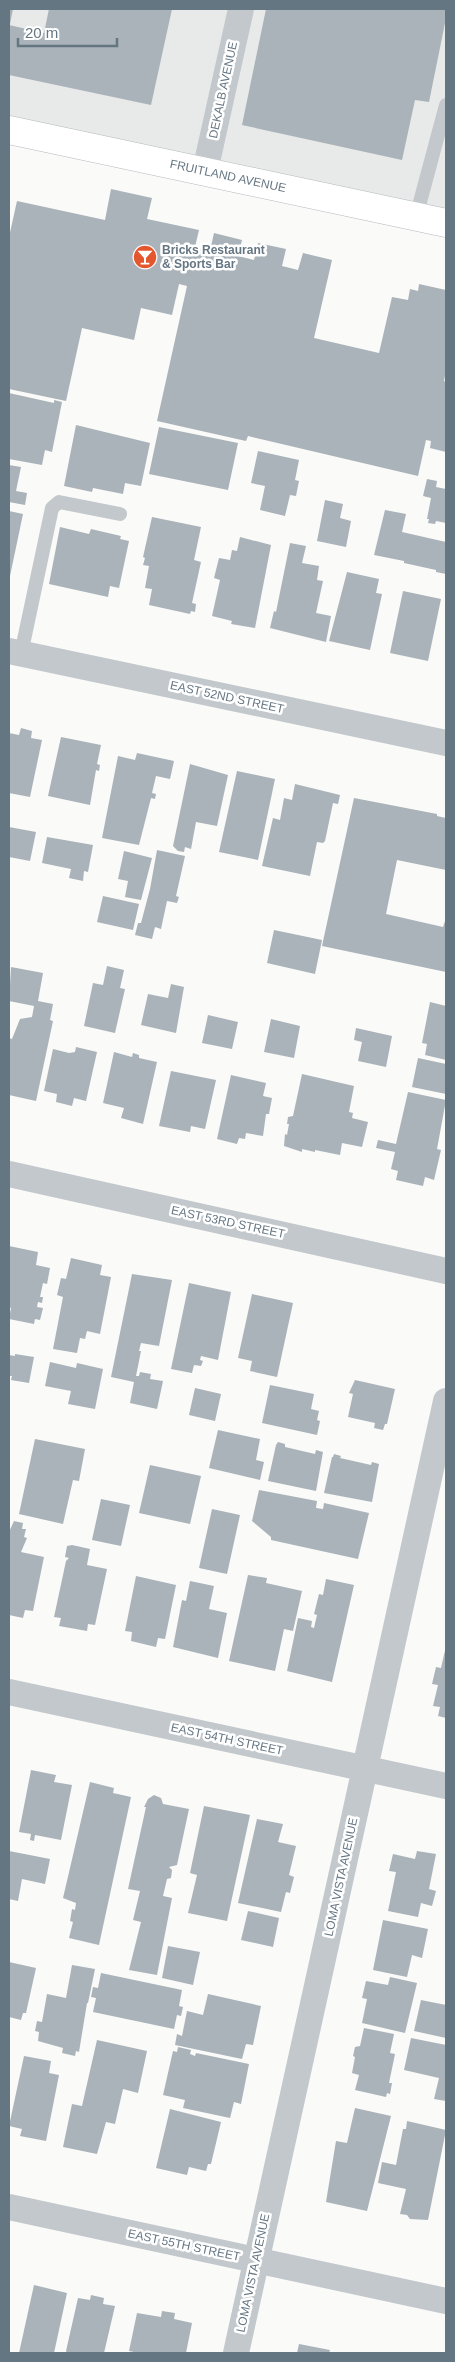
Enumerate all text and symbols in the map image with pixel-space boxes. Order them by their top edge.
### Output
scale bar [18,15,116,47]
text: 20 m [25,24,58,41]
street label: DEKALB AVENUE [206,40,240,140]
street label: FRUITLAND AVENUE [169,157,287,195]
place label: Bricks Restaurant & Sports Bar [162,243,265,271]
bar icon: Bricks Restaurant & Sports Bar [132,244,158,270]
street label: EAST 52ND STREET [169,678,286,716]
street label: EAST 53RD STREET [170,1203,287,1241]
street label: EAST 54TH STREET [170,1720,285,1758]
street label: LOMA VISTA AVENUE [322,1816,360,1938]
street label: LOMA VISTA AVENUE [234,2212,272,2334]
street label: EAST 55TH STREET [127,2226,242,2264]

